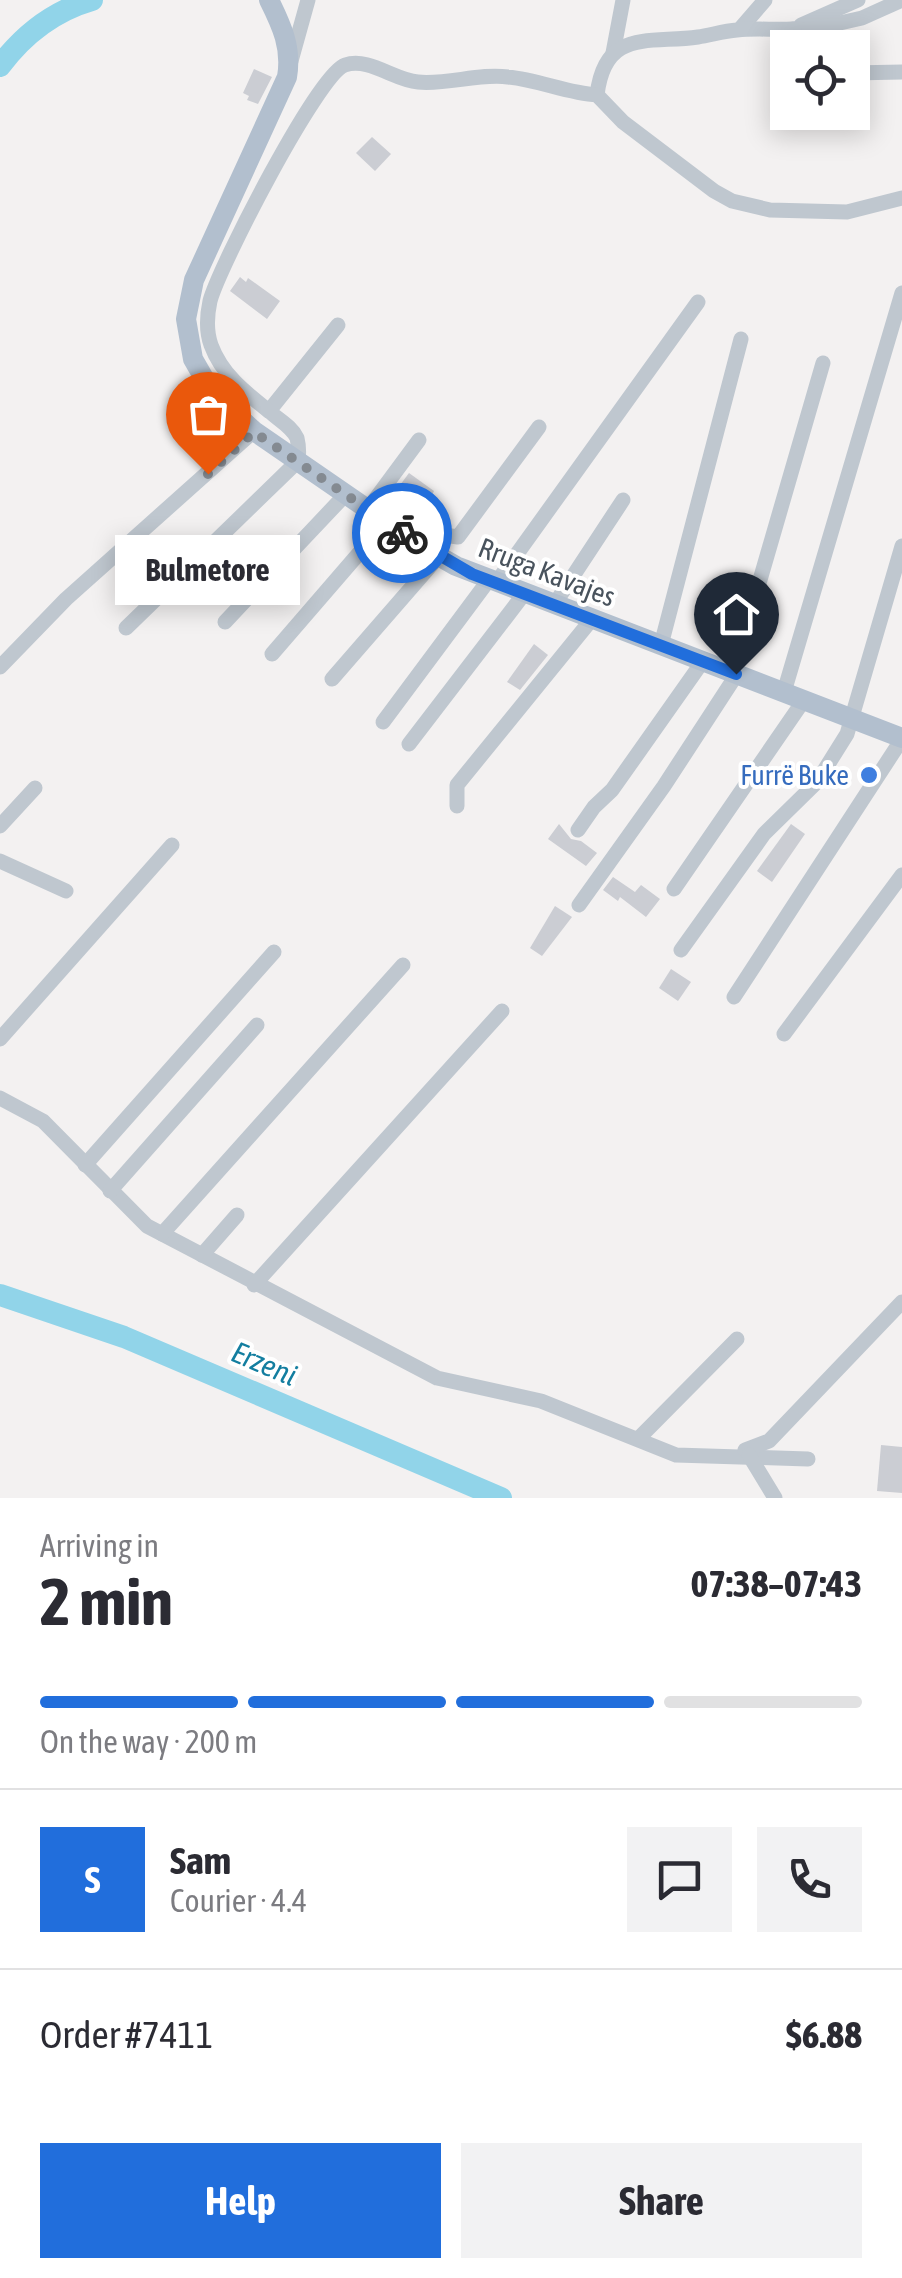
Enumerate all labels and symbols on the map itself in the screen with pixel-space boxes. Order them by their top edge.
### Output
pin [166,372,251,475]
courier [352,483,452,583]
street label: Rruga Kavajes [474,531,620,613]
callout: Bulmetore [116,534,300,604]
pin [694,572,779,675]
place label: Furrë Buke [740,759,849,791]
marker: Furrë Buke [858,764,880,786]
water label: Erzeni [227,1334,302,1392]

